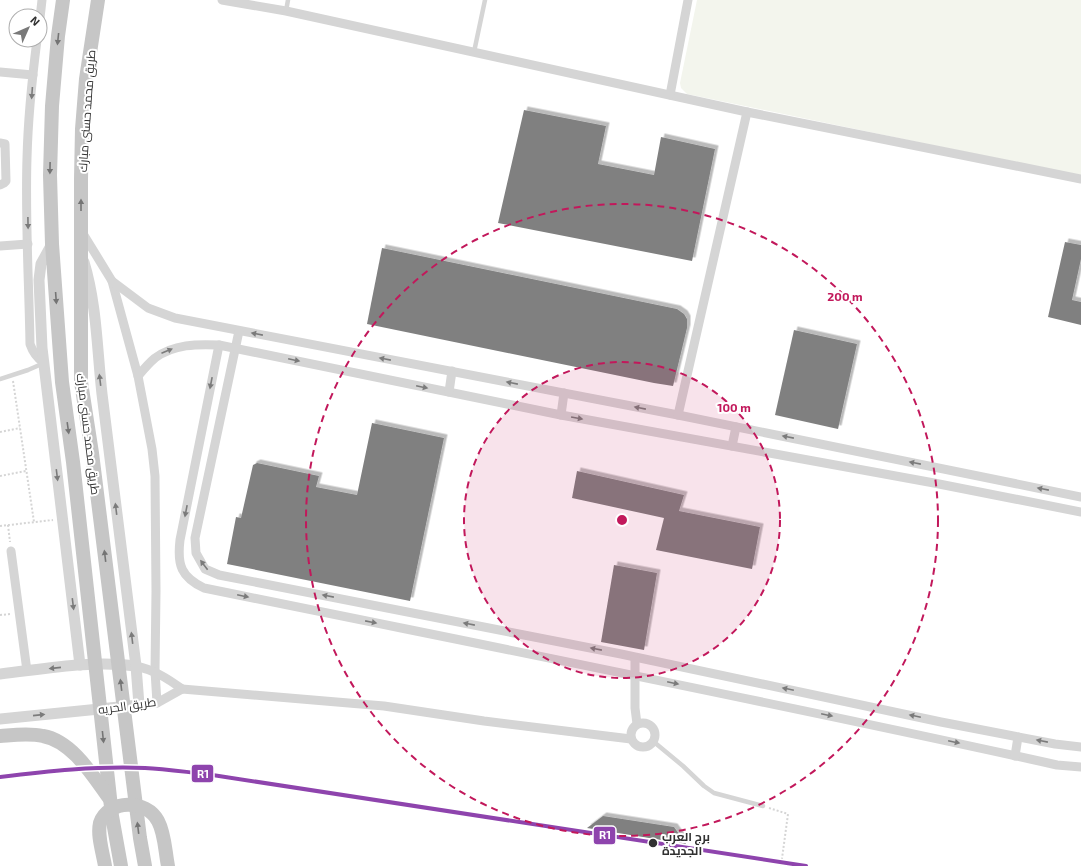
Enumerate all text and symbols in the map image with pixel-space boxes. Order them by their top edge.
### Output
north arrow [8,8,48,48]
text: N [28,13,43,28]
one-way arrow [54,33,61,45]
street label: طريق محمد حسنى مبارك [75,49,98,173]
one-way arrow [28,87,35,99]
one-way arrow [47,162,53,175]
one-way arrow [77,199,84,211]
one-way arrow [25,217,31,230]
text: 200 m [827,289,863,303]
one-way arrow [53,292,59,305]
one-way arrow [251,331,263,337]
one-way arrow [161,348,173,355]
one-way arrow [378,355,391,361]
one-way arrow [288,358,300,364]
street label: طريق محمد حسنى مبارك [74,372,103,496]
one-way arrow [97,374,103,386]
one-way arrow [208,377,214,390]
one-way arrow [506,380,518,386]
one-way arrow [415,384,428,390]
text: 100 m [717,400,751,414]
one-way arrow [634,404,646,410]
one-way arrow [570,415,583,421]
one-way arrow [65,421,71,434]
one-way arrow [782,434,794,440]
one-way arrow [909,460,922,466]
one-way arrow [54,469,60,481]
one-way arrow [1037,486,1049,492]
one-way arrow [113,503,119,515]
one-way arrow [182,505,188,517]
centre of rings [615,513,629,527]
one-way arrow [102,550,108,562]
one-way arrow [200,560,208,570]
one-way arrow [322,593,334,599]
one-way arrow [237,594,250,600]
one-way arrow [70,598,76,610]
one-way arrow [365,620,377,626]
one-way arrow [463,621,475,627]
one-way arrow [129,632,135,644]
one-way arrow [590,646,603,652]
one-way arrow [49,665,61,671]
one-way arrow [117,679,124,691]
one-way arrow [667,680,679,686]
one-way arrow [782,686,794,692]
street label: طريق الحريه [97,694,157,717]
one-way arrow [33,712,45,719]
one-way arrow [821,712,834,718]
one-way arrow [909,713,921,719]
one-way arrow [100,731,106,743]
one-way arrow [1036,738,1049,744]
one-way arrow [948,740,961,746]
line badge: R1 [191,764,214,783]
text: R1 [197,767,209,780]
one-way arrow [135,822,141,834]
line badge: R1 [593,826,616,845]
text: R1 [599,828,611,841]
place label: برج العرب الجديدة [662,829,710,858]
marker: برج العرب الجديدة [647,837,659,849]

